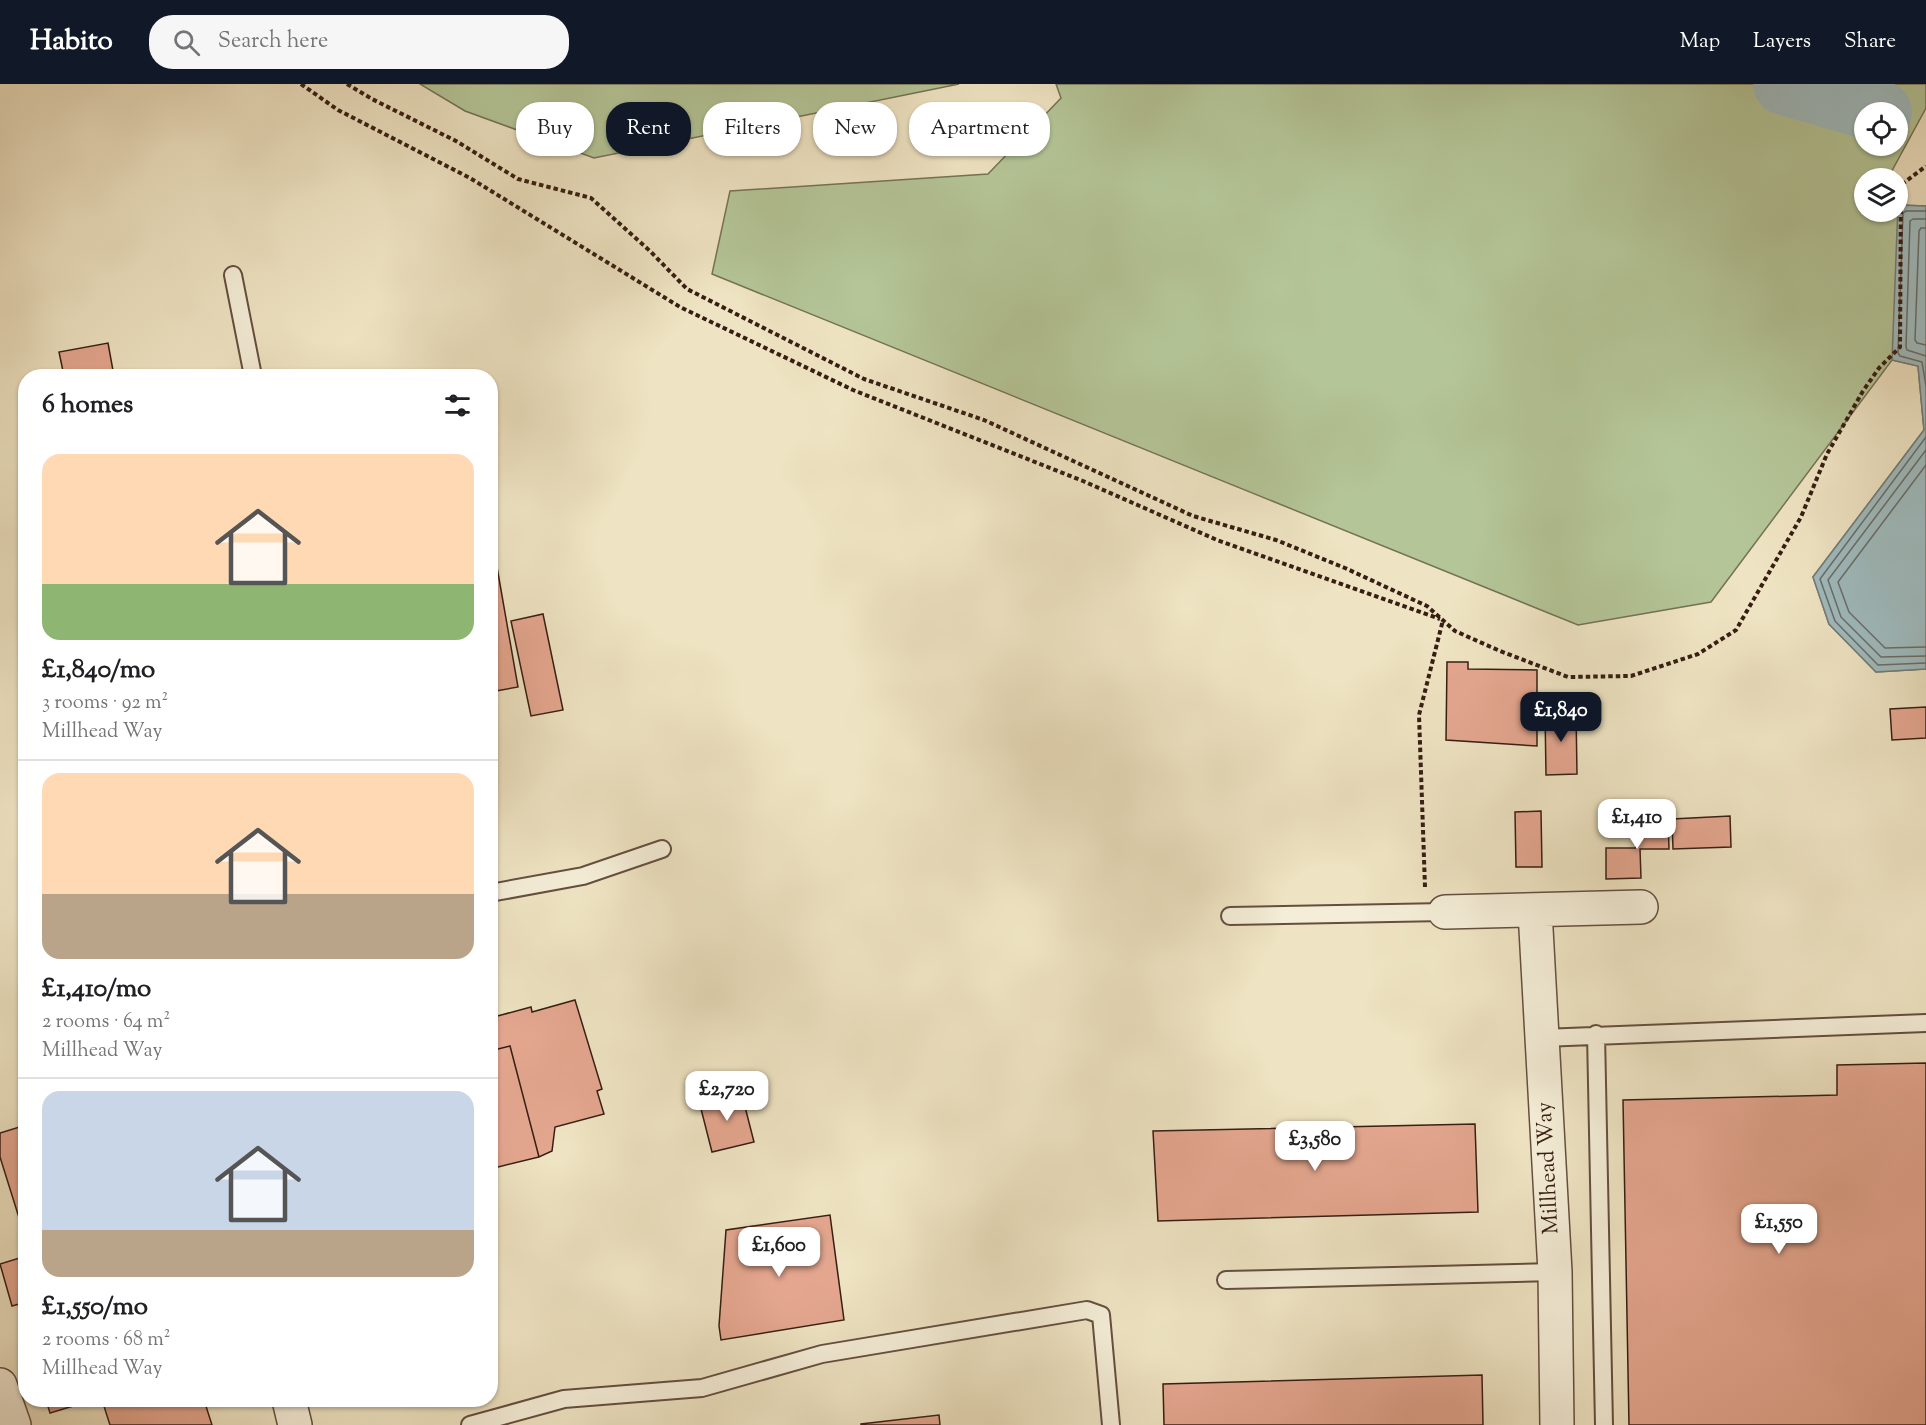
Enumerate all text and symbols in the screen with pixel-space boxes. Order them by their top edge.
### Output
search box [149,15,569,69]
text: Habito [30,22,113,62]
icon: search [170,26,203,59]
text: Search here [218,26,328,58]
text: Map [1680,27,1720,57]
text: Layers [1753,27,1811,57]
text: Share [1844,27,1896,57]
chip: Buy [516,102,594,156]
chip: Rent [606,102,691,156]
chip: Filters [703,102,801,156]
chip: New [813,102,897,156]
chip: Apartment [909,102,1050,156]
map controls [1854,102,1908,222]
button: locate [1854,102,1908,156]
button: layers [1854,168,1908,222]
text: 6 homes [42,387,133,424]
icon: filters [441,389,474,422]
icon: home [204,493,312,601]
text: £1,840/mo [42,652,155,689]
text: 3 rooms · 92 m² [42,689,168,718]
pin: £1,840 [1512,692,1610,743]
text: £1,840 [1534,697,1588,726]
text: Millhead Way [42,718,163,747]
pin: £1,410 [1588,799,1686,850]
text: £1,410 [1612,804,1662,833]
icon: home [204,812,312,920]
text: £1,410/mo [42,971,151,1008]
text: 2 rooms · 64 m² [42,1008,170,1037]
text: Millhead Way [42,1037,163,1066]
pin: £2,720 [678,1071,776,1122]
text: £2,720 [699,1076,755,1105]
street label: Millhead Way [1530,1101,1568,1235]
pin: £3,580 [1266,1121,1364,1172]
text: £3,580 [1289,1126,1341,1155]
icon: home [204,1130,312,1238]
pin: £1,550 [1730,1204,1828,1255]
text: £1,550 [1755,1209,1803,1238]
pin: £1,600 [730,1227,828,1278]
text: £1,600 [752,1232,806,1261]
text: £1,550/mo [42,1289,148,1326]
text: 2 rooms · 68 m² [42,1326,170,1355]
text: Millhead Way [42,1355,163,1384]

